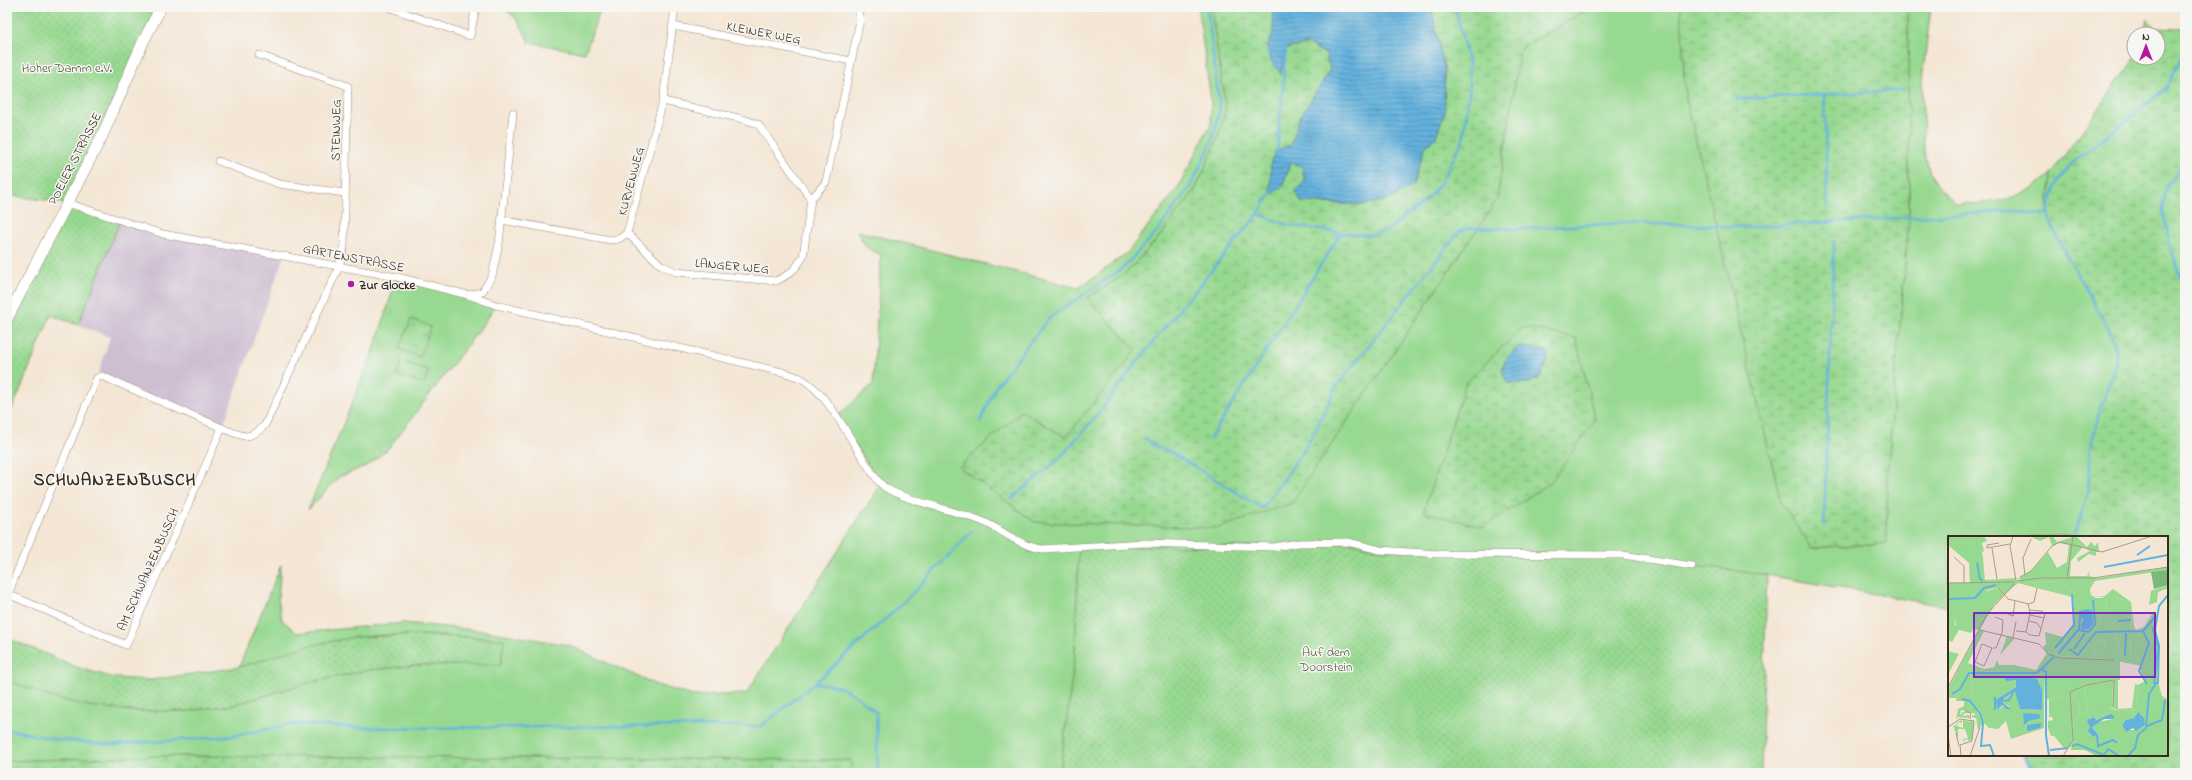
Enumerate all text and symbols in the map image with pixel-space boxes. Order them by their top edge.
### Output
street label: KLEINER WEG [725,17,802,50]
north arrow [2126,26,2166,66]
text: N [2142,29,2150,45]
park label: Hoher Damm e.V. [22,59,113,78]
street label: STEINWEG [326,99,347,161]
street label: POELER STRASSE [44,109,107,208]
street label: KURVENWEG [613,145,650,218]
street label: GARTENSTRASSE [301,239,406,278]
street label: LANGER WEG [694,254,770,279]
place label: Zur Glocke [359,276,417,295]
marker: Zur Glocke [346,279,356,289]
district label: SCHWANZENBUSCH [34,468,197,493]
street label: AM SCHWANZENBUSCH [113,505,184,634]
inset map [1948,536,2168,756]
park label: Auf dem Doorstein [1299,643,1352,677]

